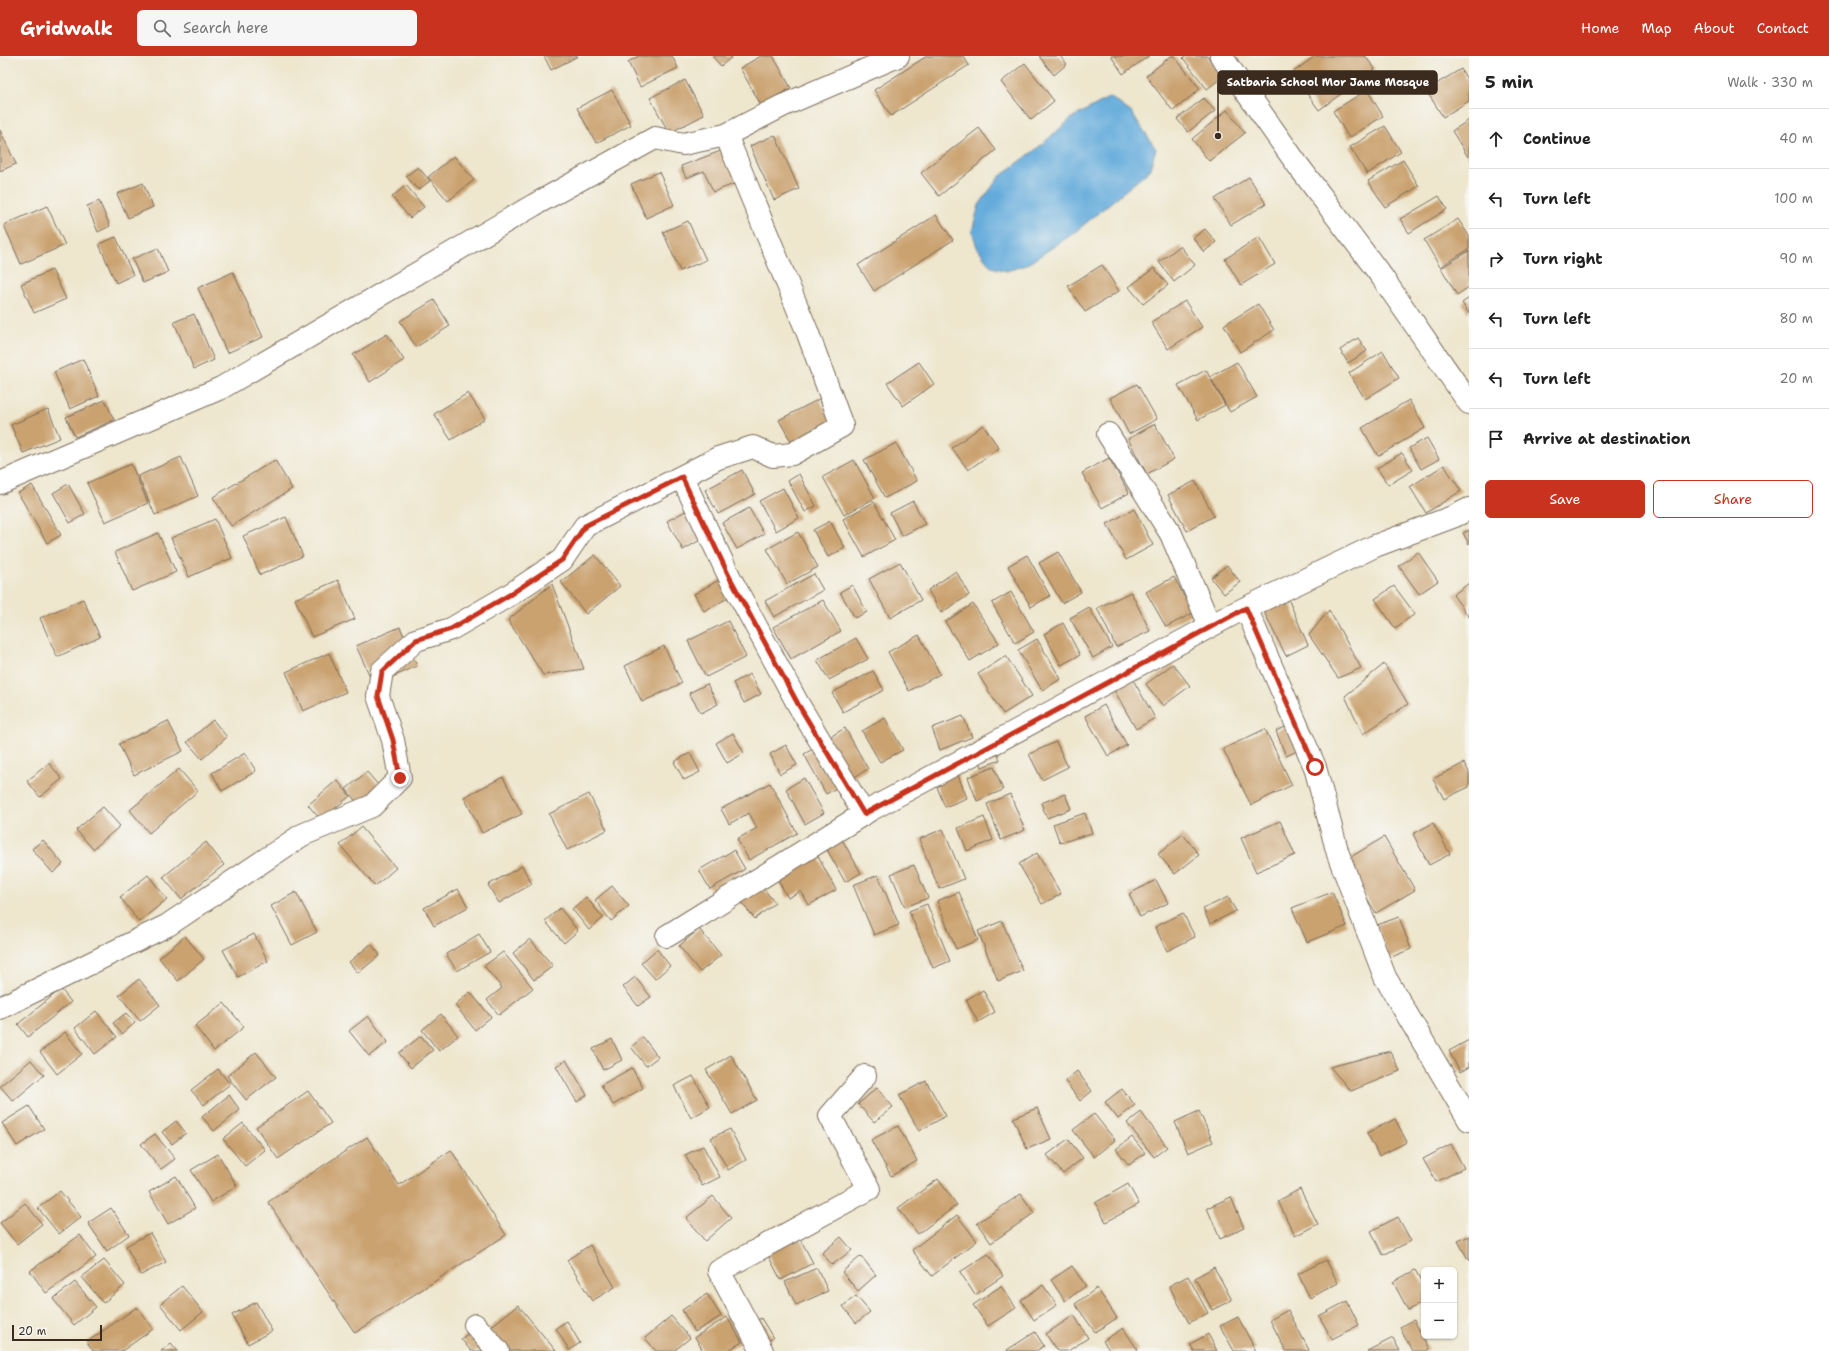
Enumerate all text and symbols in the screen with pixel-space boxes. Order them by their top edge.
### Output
search box [137,10,417,46]
text: Gridwalk [20,16,113,41]
icon: search [151,17,173,39]
text: Search here [183,18,269,38]
text: Home [1581,19,1620,37]
text: Map [1642,19,1672,37]
text: About [1694,19,1735,37]
text: Contact [1757,19,1809,37]
callout: Satbaria School Mor Jame Mosque [1218,71,1437,94]
text: 5 min [1485,71,1533,93]
text: Walk · 330 m [1727,74,1813,91]
text: Satbaria School Mor Jame Mosque [1227,75,1430,90]
icon: ahead [1485,128,1507,150]
text: Continue [1523,129,1591,149]
text: 40 m [1779,130,1813,147]
icon: left [1485,188,1507,210]
text: Turn left [1523,189,1591,209]
text: 100 m [1774,190,1813,207]
icon: right [1485,248,1507,270]
text: Turn right [1523,249,1603,269]
text: 90 m [1779,250,1813,267]
icon: left [1485,308,1507,330]
text: Turn left [1523,309,1591,329]
text: 80 m [1779,310,1813,327]
icon: left [1485,368,1507,390]
text: Turn left [1523,369,1591,389]
text: 20 m [1780,370,1813,387]
icon: arrive [1485,428,1507,450]
text: Arrive at destination [1523,429,1691,449]
button: Save [1485,480,1645,518]
button: Share [1653,480,1813,518]
route start [1306,758,1324,776]
route end [391,769,409,787]
map controls [1421,1267,1457,1339]
button: + [1421,1267,1457,1303]
button: − [1421,1303,1457,1339]
scale bar [12,1323,102,1342]
text: 20 m [18,1324,46,1339]

